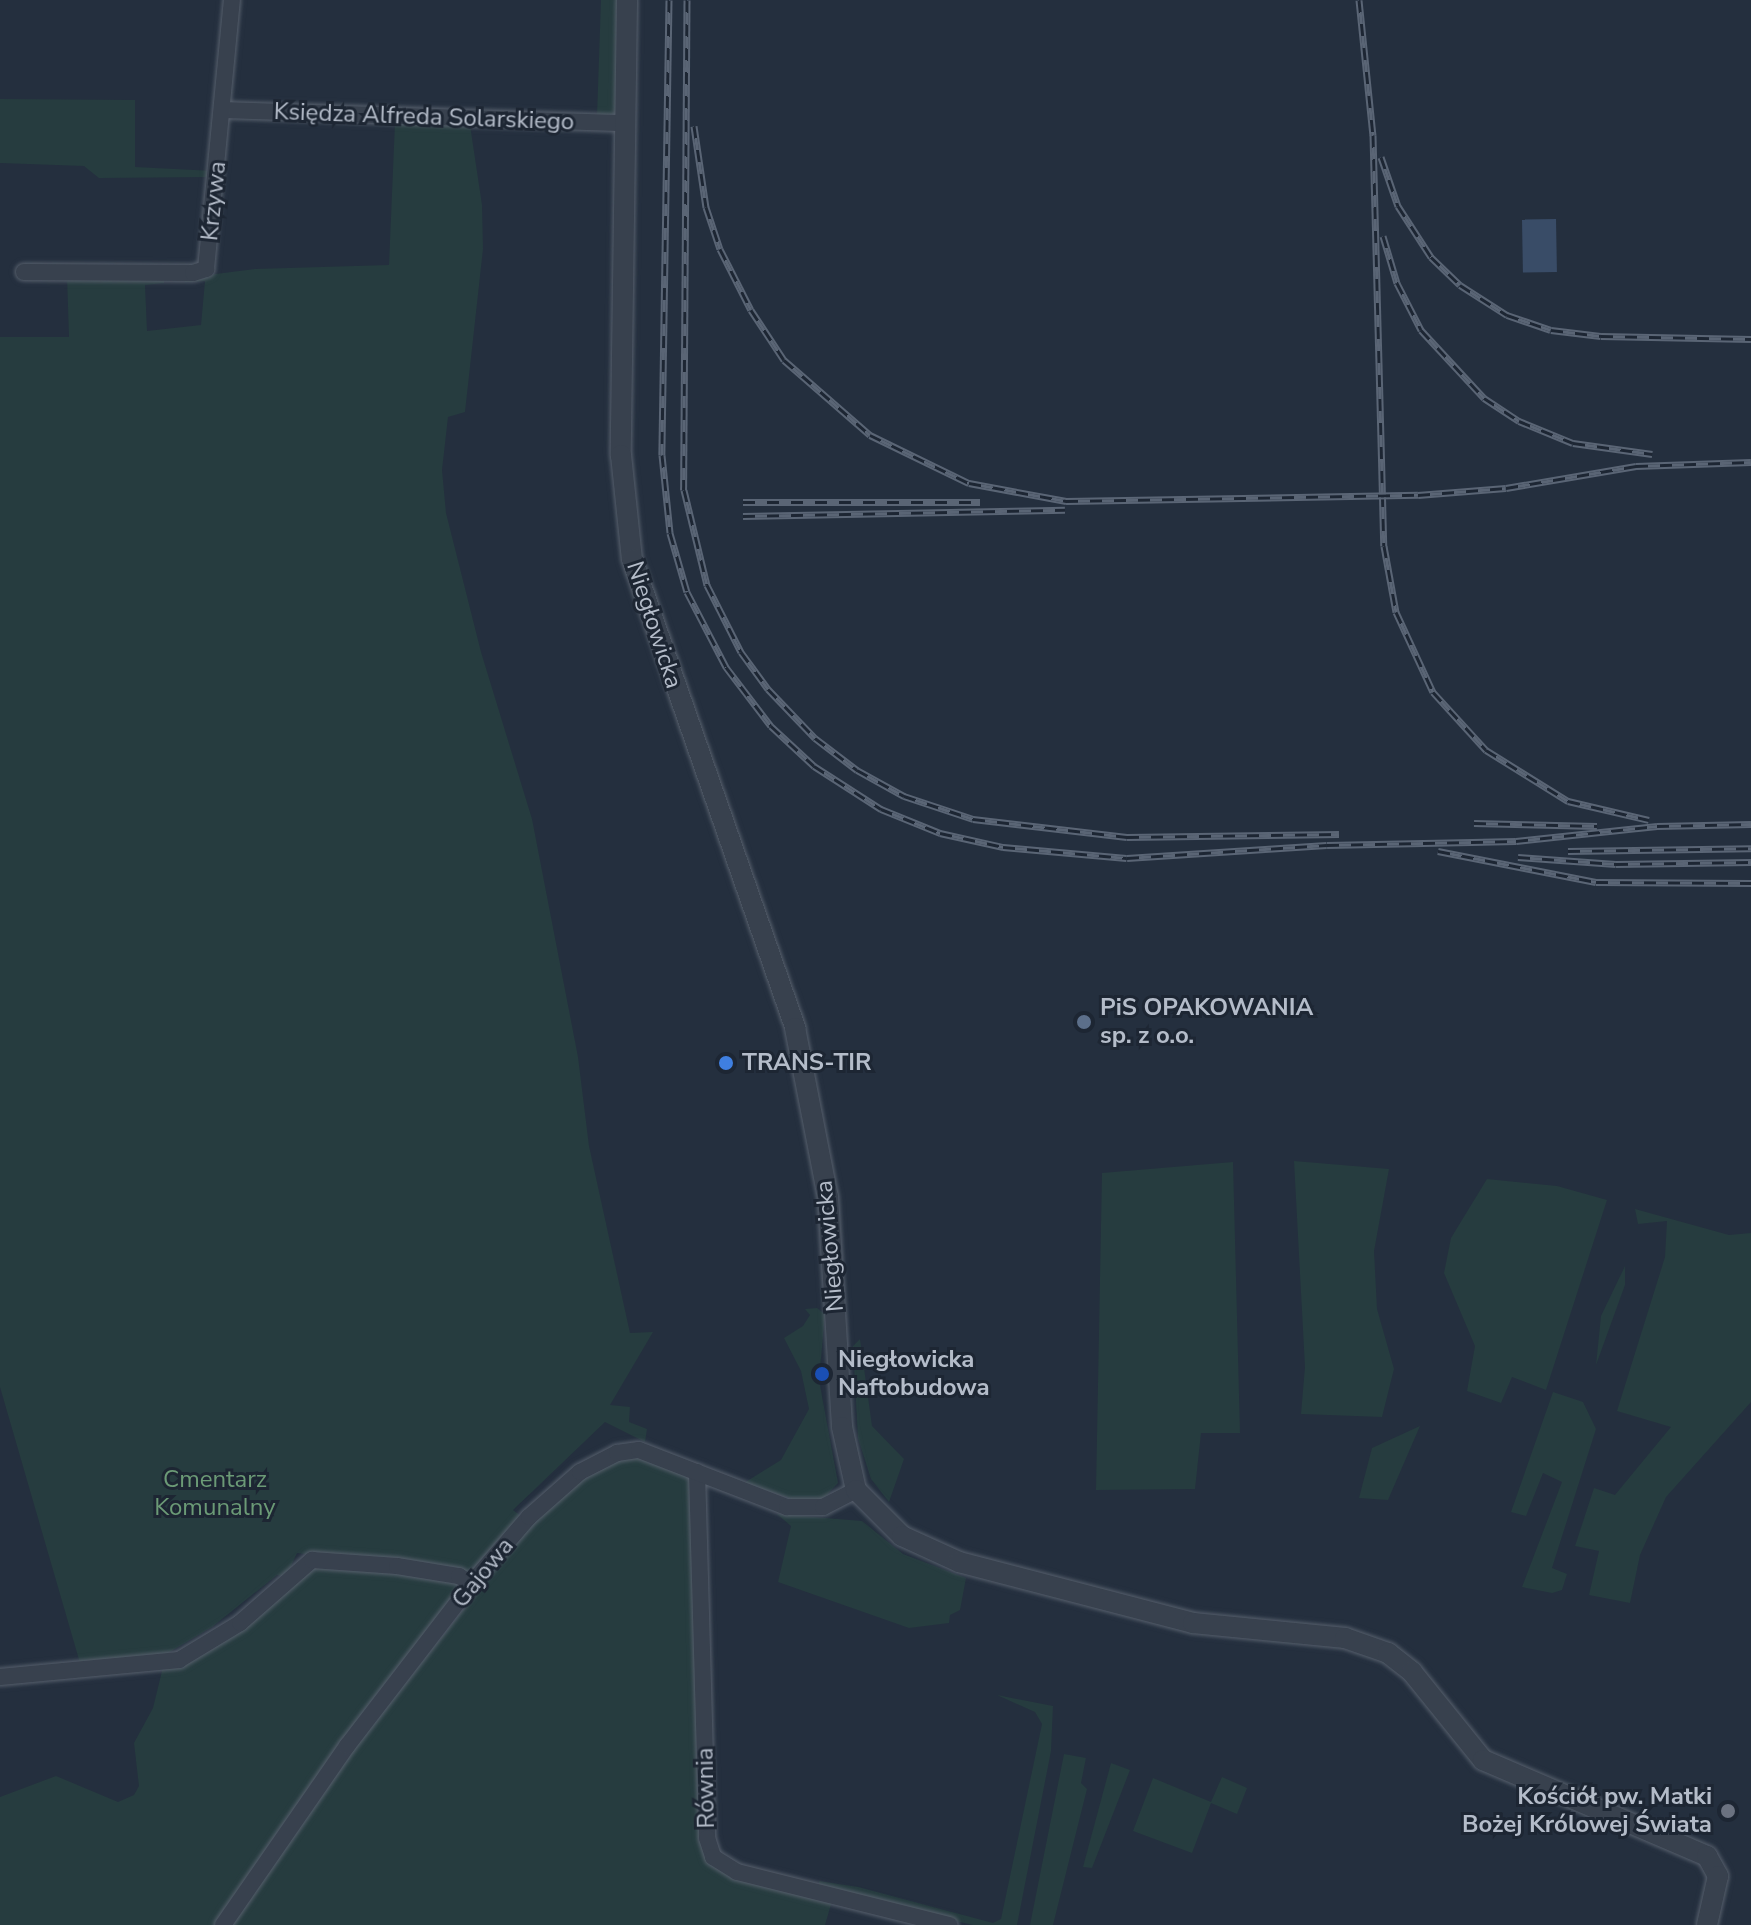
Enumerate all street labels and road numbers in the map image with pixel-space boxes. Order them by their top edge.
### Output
street label: Księdza Alfreda Solarskiego [273,97,575,137]
street label: Krzywa [195,160,233,242]
street label: Niegłowicka [620,558,688,692]
street label: Niegłowicka [810,1179,850,1313]
street label: Gajowa [446,1532,520,1614]
street label: Równia [691,1747,721,1829]

